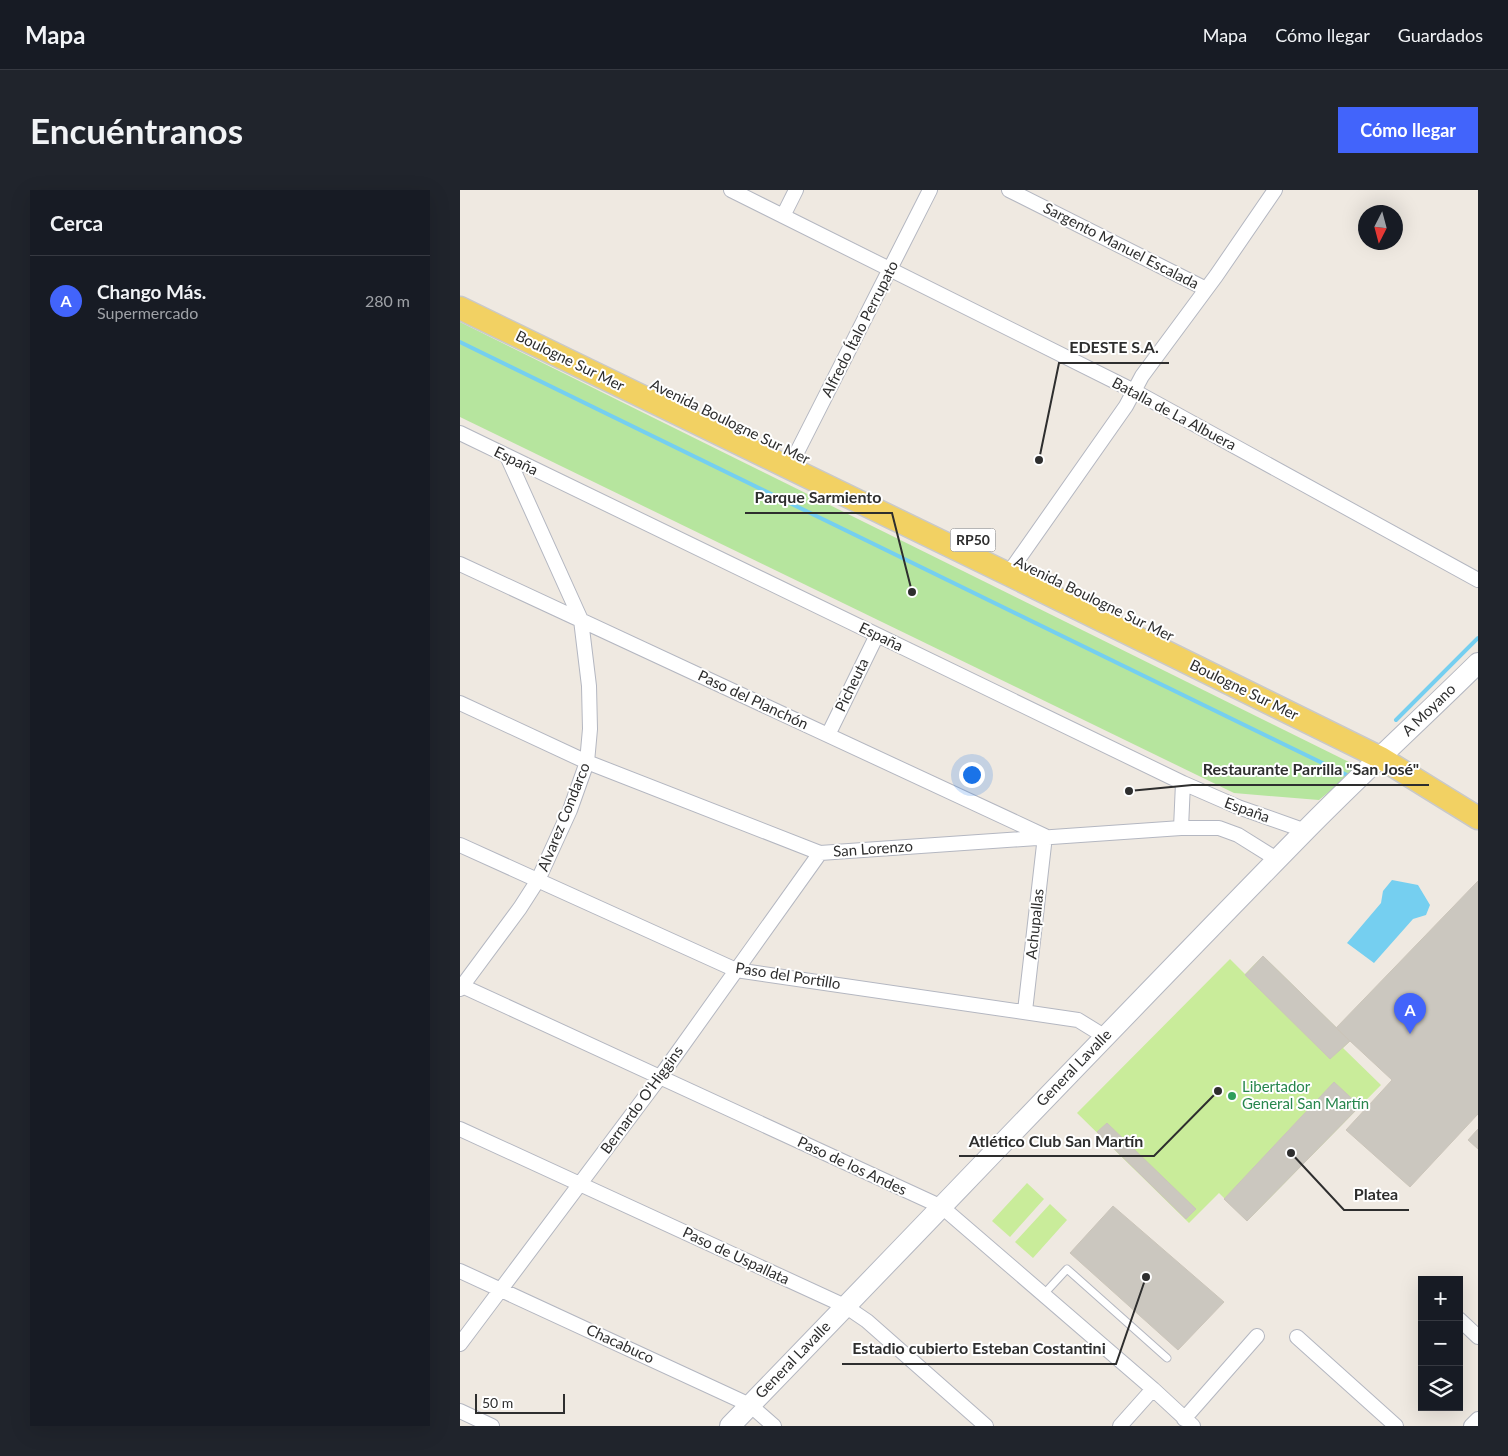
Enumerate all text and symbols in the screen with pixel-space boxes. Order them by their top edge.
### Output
text: Mapa [25,20,85,49]
text: Mapa [1203,24,1247,46]
text: Cómo llegar [1275,24,1370,46]
text: Guardados [1398,24,1483,46]
button: Cómo llegar [1338,107,1478,153]
text: Encuéntranos [30,109,243,151]
street label: Sargento Manuel Escalada [1041,198,1202,292]
north arrow [1358,205,1403,250]
text: Cerca [50,210,103,235]
street label: Alfredo Ítalo Perrupato [817,257,901,400]
text: Chango Más. [97,280,206,303]
text: A [60,291,72,310]
text: 280 m [365,291,410,310]
text: Supermercado [97,303,198,322]
street label: Boulogne Sur Mer [513,326,628,394]
callout: EDESTE S.A. [1059,332,1169,363]
text: EDESTE S.A. [1069,337,1159,356]
street label: Batalla de La Albuera [1109,373,1240,453]
street label: Avenida Boulogne Sur Mer [648,375,814,468]
street label: España [491,442,541,478]
callout: Parque Sarmiento [745,482,892,513]
text: Parque Sarmiento [755,487,881,506]
road number: RP50 [950,528,996,552]
street label: Avenida Boulogne Sur Mer [1012,552,1178,645]
street label: España [856,618,906,654]
street label: Picheuta [830,655,872,714]
street label: Boulogne Sur Mer [1187,655,1302,723]
street label: Paso del Planchón [695,666,811,733]
street label: A Moyano [1398,679,1459,739]
callout: Restaurante Parrilla "San José" [1192,754,1429,785]
text: Restaurante Parrilla "San José" [1203,759,1419,778]
street label: Alvarez Condarco [533,760,593,874]
your location [959,762,985,788]
street label: España [1222,793,1272,826]
street label: San Lorenzo [832,836,913,860]
street label: Achupallas [1021,888,1047,960]
street label: Paso del Portillo [734,958,842,992]
pin: A [1394,993,1426,1034]
street label: General Lavalle [1032,1025,1115,1110]
street label: Bernardo O'Higgins [596,1042,686,1157]
place label: Libertador General San Martín [1242,1077,1369,1112]
marker: Libertador General San Martín [1226,1090,1238,1102]
callout: Atlético Club San Martín [959,1125,1154,1156]
text: Atlético Club San Martín [968,1131,1143,1150]
street label: Paso de los Andes [795,1132,910,1198]
callout: Platea [1344,1179,1409,1210]
text: Platea [1354,1184,1398,1203]
street label: Paso de Uspallata [680,1223,793,1288]
map controls [1418,1276,1463,1411]
button: + [1418,1276,1463,1321]
street label: General Lavalle [751,1317,834,1402]
street label: Chacabuco [584,1320,657,1367]
button: − [1418,1321,1463,1366]
callout: Estadio cubierto Esteban Costantini [842,1333,1116,1364]
text: Estadio cubierto Esteban Costantini [852,1338,1106,1357]
button: layers [1418,1366,1463,1411]
scale bar [475,1391,565,1414]
text: 50 m [482,1394,513,1411]

